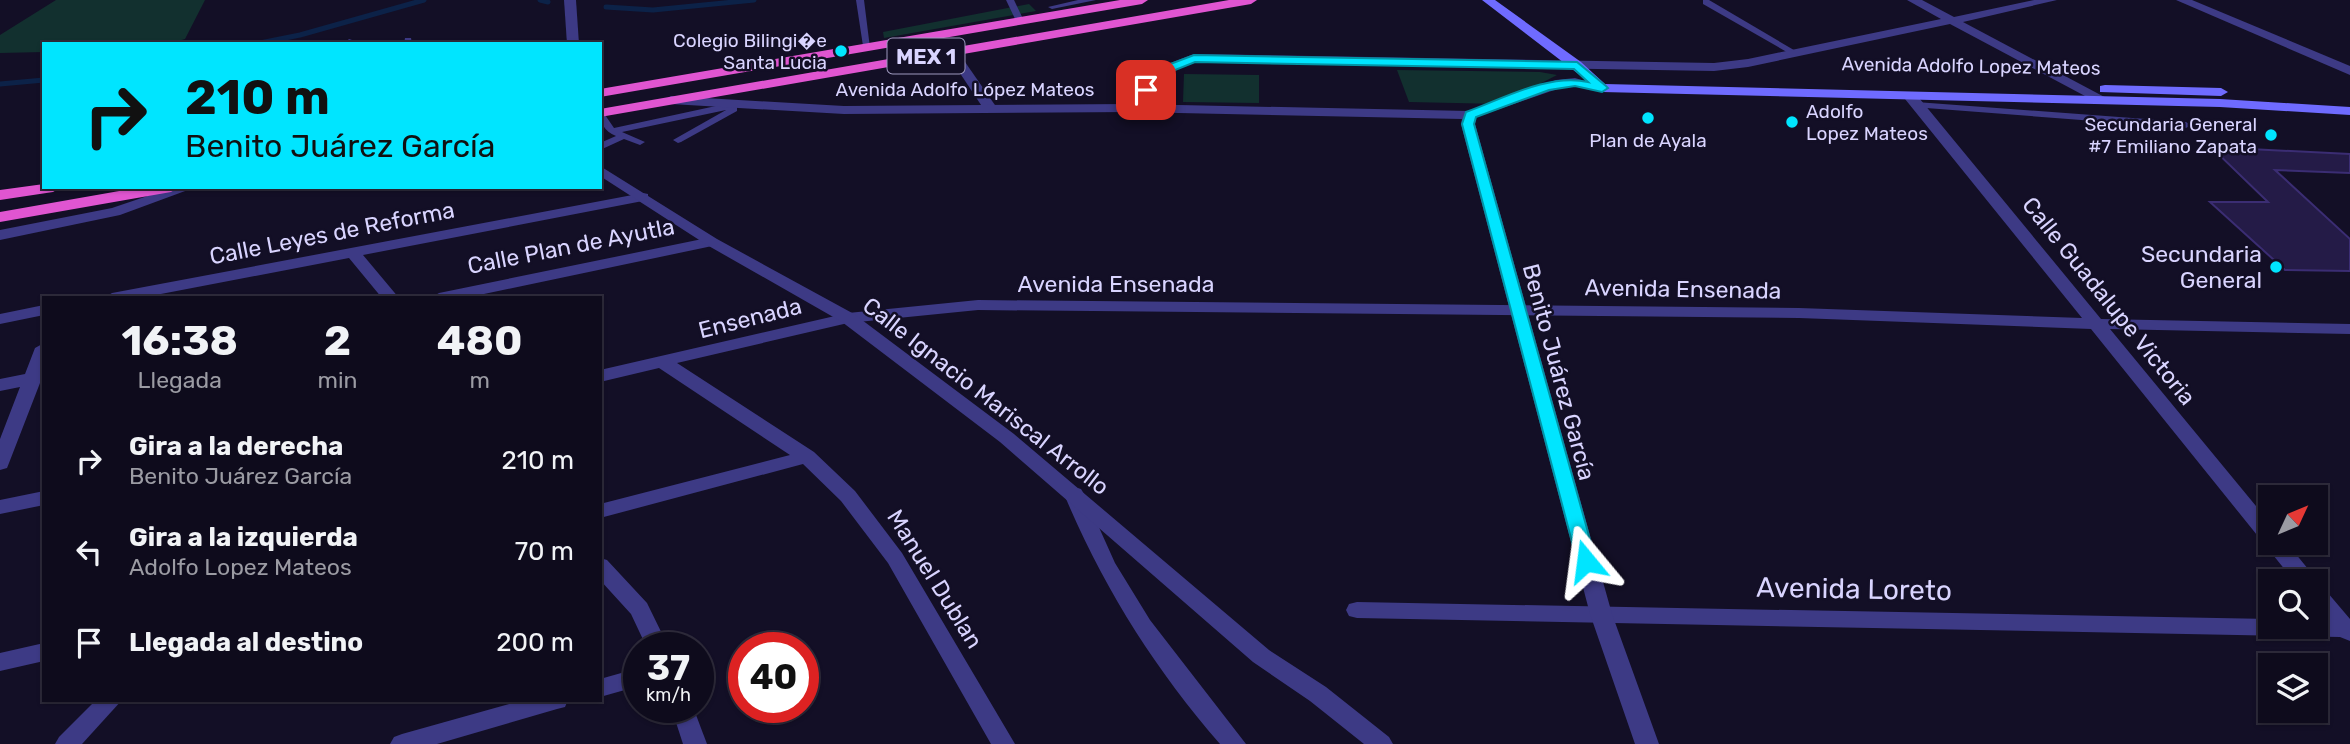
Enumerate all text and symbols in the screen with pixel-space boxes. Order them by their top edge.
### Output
place label: Colegio Bilingi�e Santa Lucia [673,29,827,74]
road number: MEX 1 [888,38,964,74]
marker: Colegio Bilingi�e Santa Lucia [833,43,849,59]
street label: Avenida Adolfo Lopez Mateos [1841,52,2101,80]
pin [1116,60,1176,120]
text: 210 m [185,68,330,126]
icon: right [70,70,161,161]
icon: arrive [1127,71,1165,109]
street label: Avenida Adolfo López Mateos [836,78,1094,101]
place label: Adolfo Lopez Mateos [1806,100,1928,145]
marker: Plan de Ayala [1640,110,1656,126]
place label: Secundaria General #7 Emiliano Zapata [2084,113,2257,158]
marker: Adolfo Lopez Mateos [1784,114,1800,130]
text: Benito Juárez García [185,127,496,165]
marker: Secundaria General #7 Emiliano Zapata [2263,127,2279,143]
place label: Plan de Ayala [1589,129,1707,152]
street label: Calle Guadalupe Victoria [2016,191,2202,411]
street label: Calle Leyes de Reforma [207,196,457,270]
street label: Calle Plan de Ayutla [465,212,677,280]
place label: Secundaria General [2141,240,2262,294]
marker: Secundaria General [2268,259,2284,275]
street label: Benito Juárez García [1517,261,1601,483]
street label: Avenida Ensenada [1018,270,1214,298]
street label: Avenida Ensenada [1584,273,1782,305]
street label: Calle Ignacio Mariscal Arrollo [857,291,1115,501]
street label: Ensenada [695,292,805,344]
text: 16:38 [121,316,238,366]
text: 2 [324,316,351,366]
text: 480 [437,316,523,366]
text: Llegada [138,366,222,394]
text: min [317,366,357,394]
text: m [469,366,490,394]
text: Gira a la derecha [129,431,343,462]
icon: right [70,442,108,480]
text: 210 m [502,445,574,476]
text: Benito Juárez García [129,462,352,490]
north arrow [2258,485,2328,555]
map controls [2258,485,2328,723]
street label: Manuel Dublan [881,504,989,654]
text: Gira a la izquierda [129,522,358,553]
position arrow [1549,524,1623,598]
icon: left [70,533,108,571]
text: 70 m [515,536,574,567]
text: Adolfo Lopez Mateos [129,553,352,581]
button: search [2258,569,2328,639]
street label: Avenida Loreto [1756,571,1952,607]
icon: arrive [70,624,108,662]
text: Llegada al destino [129,627,363,658]
text: 200 m [496,627,574,658]
speed limit sign: 40 [728,632,819,723]
text: 37 [647,647,690,689]
button: layers [2258,653,2328,723]
text: km/h [646,684,691,706]

